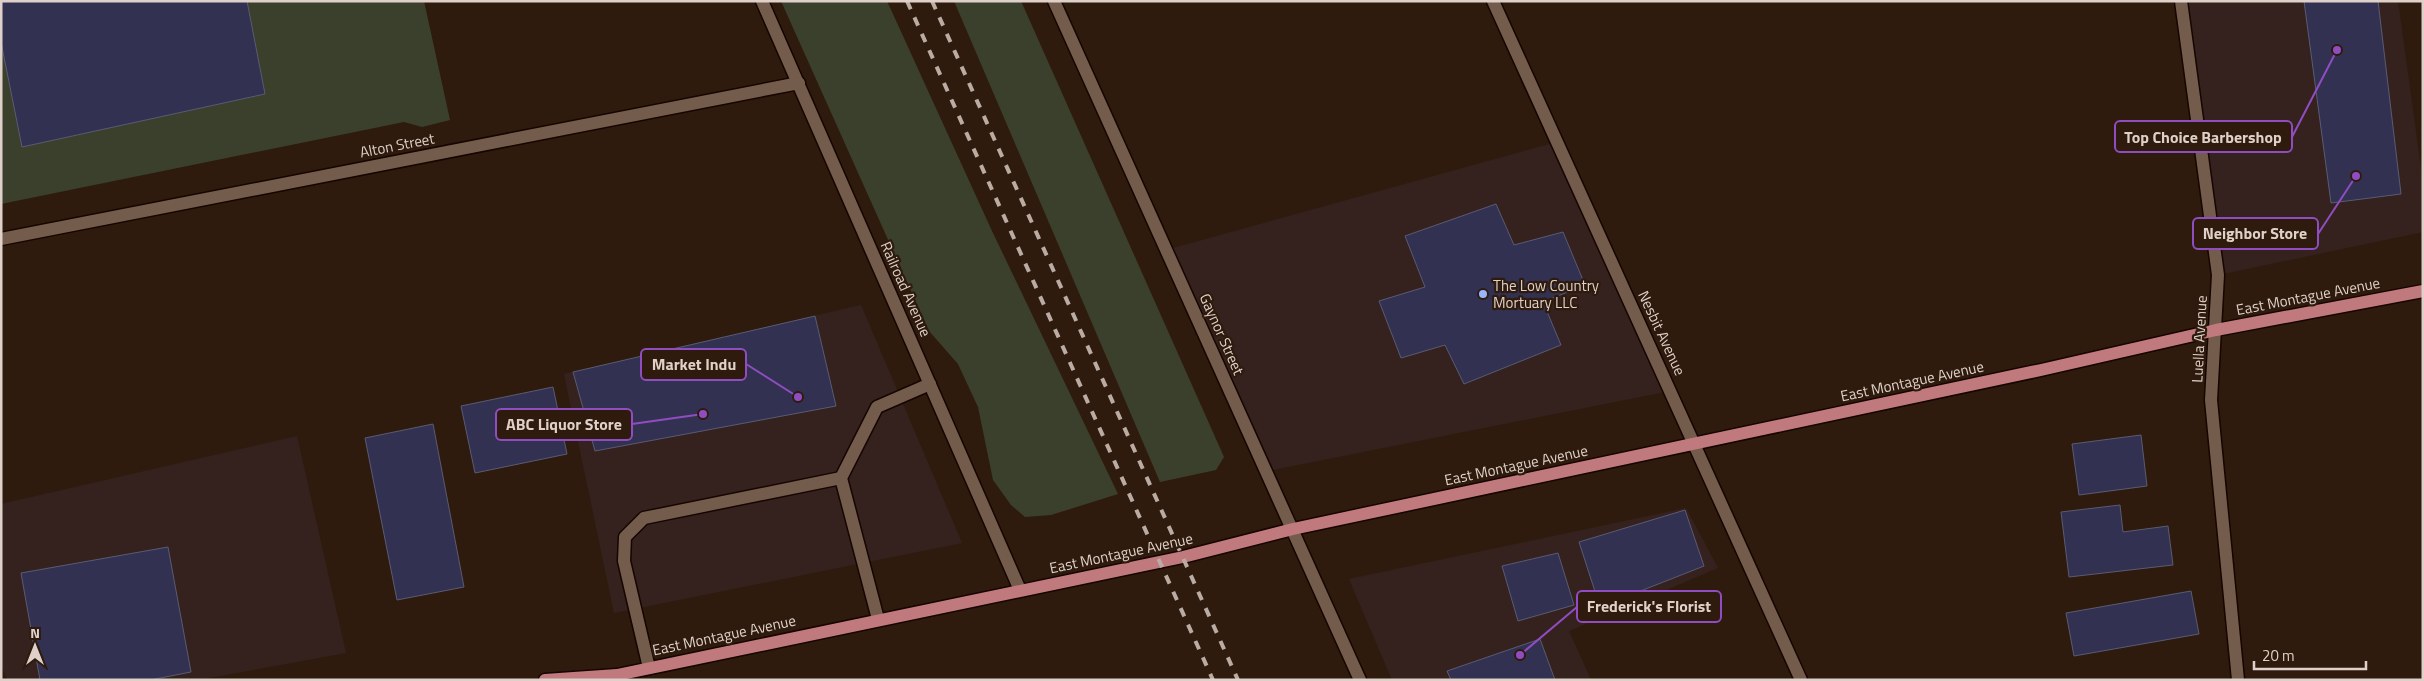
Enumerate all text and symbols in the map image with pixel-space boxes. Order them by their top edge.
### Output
callout: Top Choice Barbershop [2115,121,2292,152]
text: Top Choice Barbershop [2124,125,2282,149]
street label: Alton Street [358,126,437,164]
callout: Neighbor Store [2193,218,2318,249]
text: Neighbor Store [2203,221,2307,245]
street label: Railroad Avenue [875,238,937,340]
street label: East Montague Avenue [2234,271,2382,321]
place label: The Low Country Mortuary LLC [1493,274,1599,314]
street label: Nesbit Avenue [1632,287,1692,379]
marker: The Low Country Mortuary LLC [1477,288,1489,300]
street label: Gaynor Street [1194,290,1251,379]
street label: Luella Avenue [2185,295,2213,383]
callout: Market Indu [641,349,746,380]
text: Market Indu [652,352,736,376]
street label: East Montague Avenue [1838,355,1986,407]
callout: ABC Liquor Store [496,409,632,440]
text: ABC Liquor Store [506,412,622,436]
street label: East Montague Avenue [1442,439,1590,491]
street label: East Montague Avenue [1047,527,1195,579]
callout: Frederick's Florist [1577,591,1721,622]
text: Frederick's Florist [1587,594,1711,618]
street label: East Montague Avenue [650,609,798,661]
north arrow [10,621,60,671]
text: N [30,622,40,643]
scale bar [2254,638,2366,670]
text: 20 m [2262,644,2295,667]

